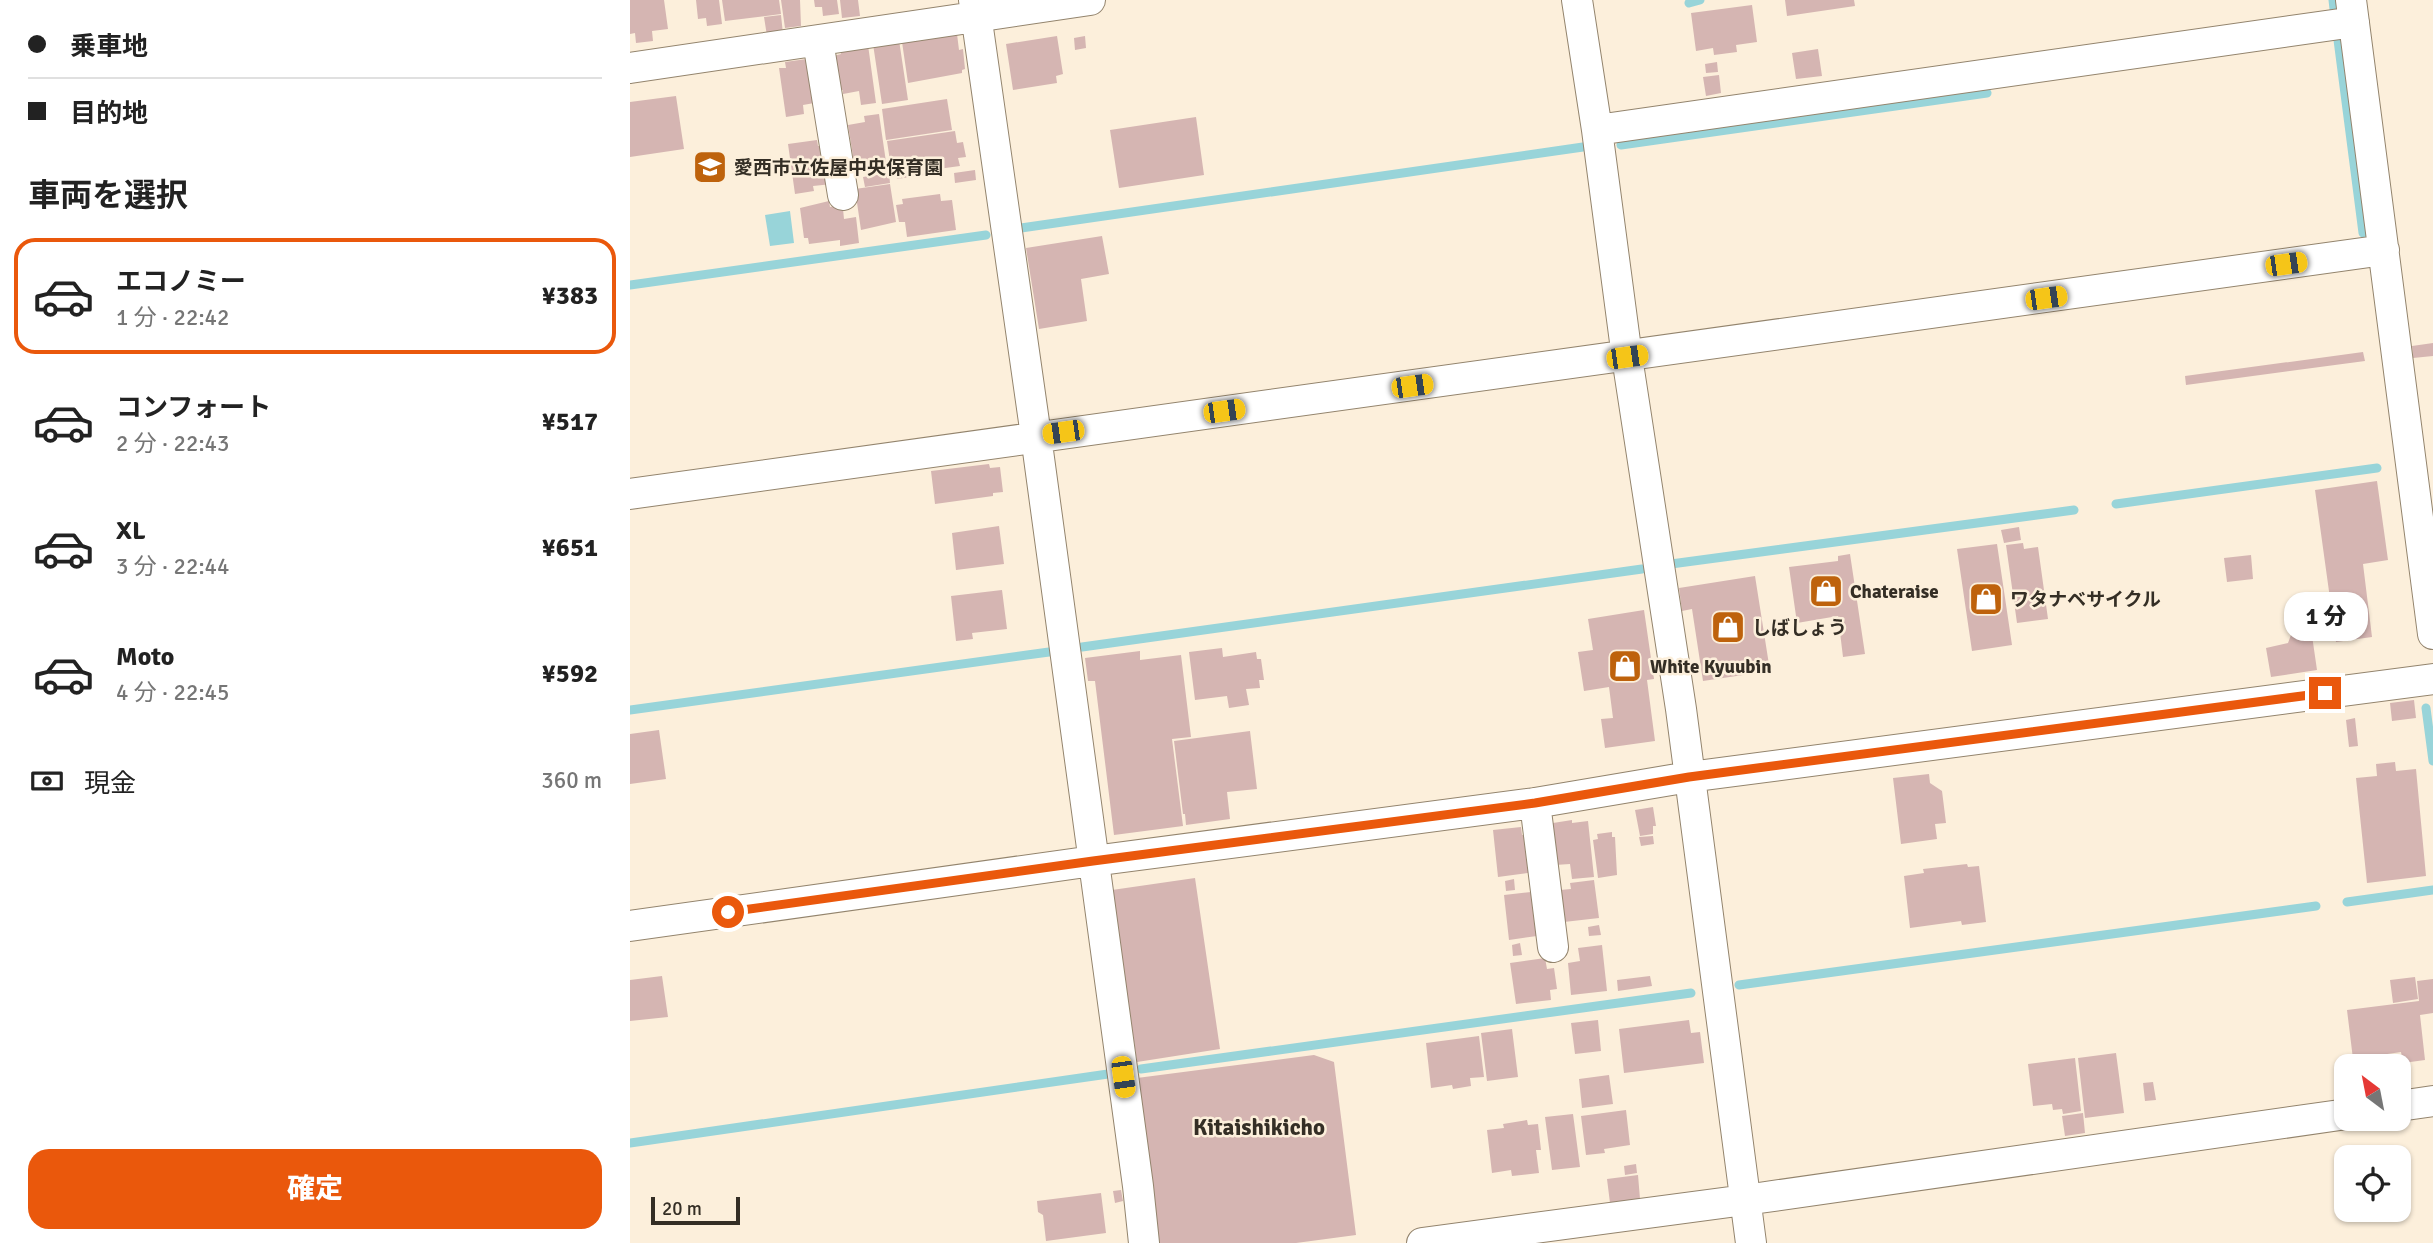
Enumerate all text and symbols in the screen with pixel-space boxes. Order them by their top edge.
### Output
text: 乗車地 [70,31,148,63]
text: 目的地 [70,98,148,130]
school or university icon: 愛西市立佐屋中央保育園 [691,148,729,186]
place label: 愛西市立佐屋中央保育園 [734,156,943,180]
text: 車両を選択 [28,176,188,215]
car [2264,251,2309,277]
icon: car [32,265,95,328]
text: エコノミー [116,266,246,298]
text: ¥383 [542,280,598,312]
car [2024,285,2069,311]
text: 1 分 · 22:42 [116,303,229,332]
car [1605,344,1650,370]
car [1390,373,1435,399]
icon: car [32,391,95,454]
text: コンフォート [116,392,271,424]
car [1202,398,1247,424]
text: ¥517 [542,406,598,438]
car [1041,419,1086,445]
text: 2 分 · 22:43 [116,429,229,458]
text: XL [116,515,146,547]
icon: car [32,517,95,580]
text: ¥651 [542,532,598,564]
text: 3 分 · 22:44 [116,552,229,581]
shop icon: Chateraise [1807,572,1845,610]
place label: Chateraise [1850,580,1939,604]
shop icon: ワタナベサイクル [1967,580,2005,618]
place label: ワタナベサイクル [2010,588,2161,612]
callout: 1 分 [2283,592,2367,640]
text: 1 分 [2306,602,2346,631]
shop icon: しばしょう [1709,608,1747,646]
place label: しばしょう [1752,616,1847,640]
text: Moto [116,641,174,673]
icon: car [32,643,95,706]
shop icon: White Kyuubin [1606,647,1644,685]
place label: White Kyuubin [1650,655,1772,679]
text: ¥592 [542,658,598,690]
route end [2309,677,2341,709]
text: 4 分 · 22:45 [116,678,229,707]
icon: cash [28,762,66,800]
text: 360 m [541,766,602,795]
text: 現金 [84,768,136,800]
route start [712,896,744,928]
north arrow [2334,1054,2412,1130]
map controls [2334,1054,2411,1222]
car [1110,1055,1137,1099]
district label: Kitaishikicho [1193,1113,1325,1142]
button: locate [2334,1145,2411,1222]
button: 確定 [28,1149,602,1229]
scale bar [651,1194,740,1226]
text: 20 m [662,1197,702,1221]

